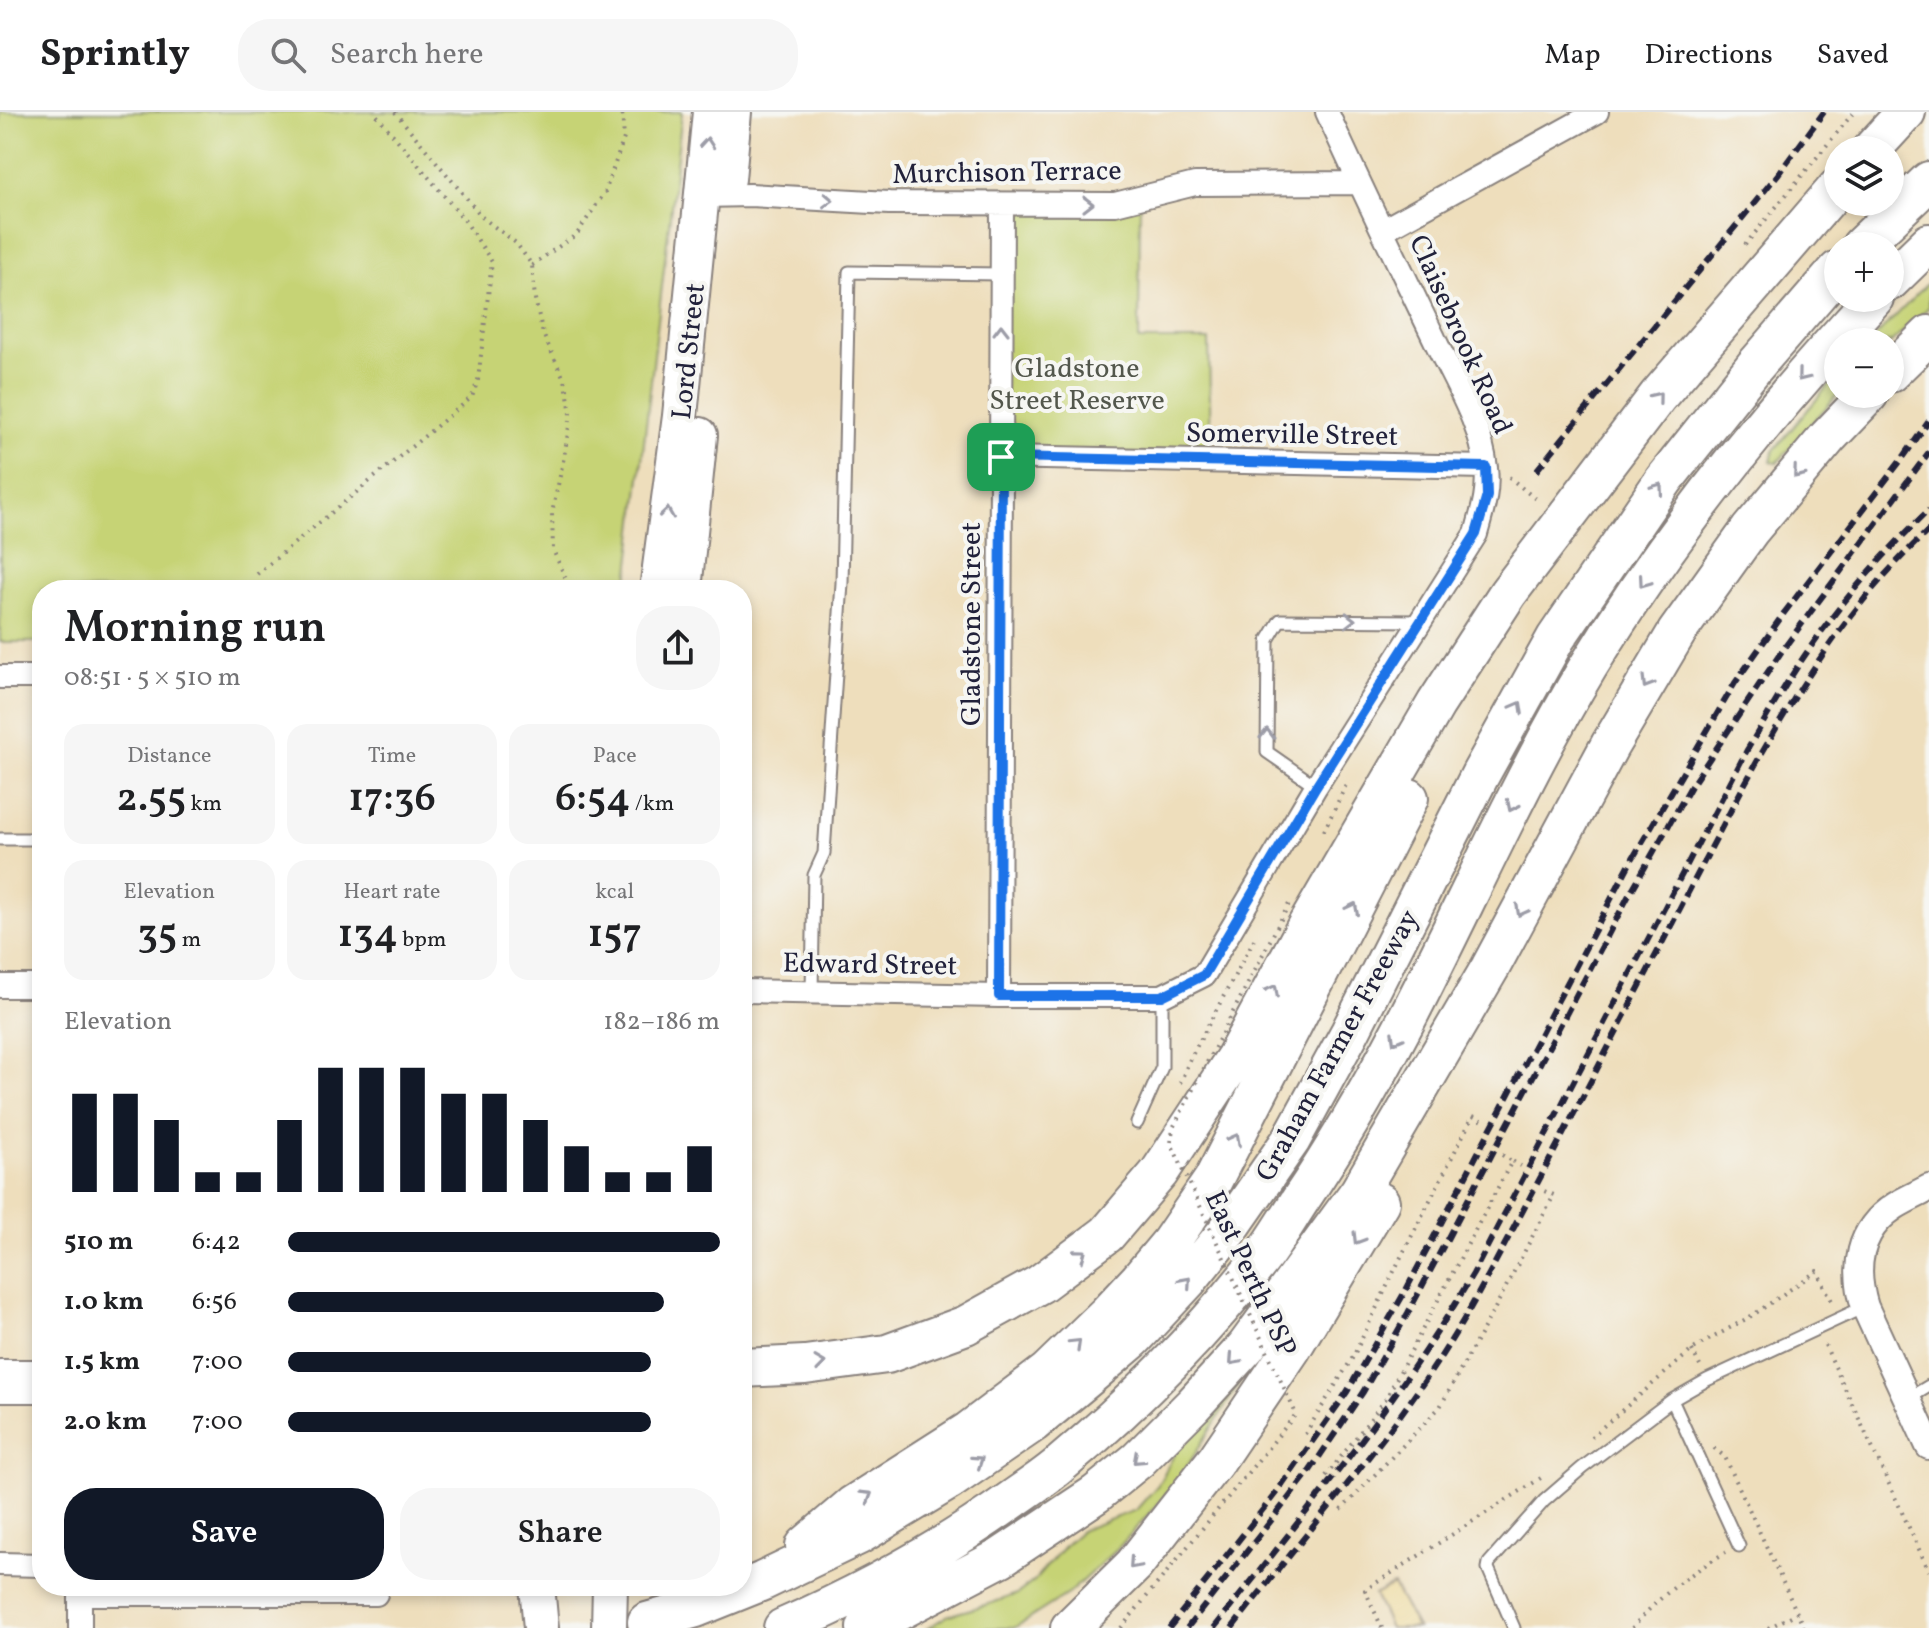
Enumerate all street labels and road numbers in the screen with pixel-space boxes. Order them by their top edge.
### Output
street label: Murchison Terrace [892,152,1122,195]
street label: Claisebrook Road [1398,229,1521,441]
street label: Lord Street [663,281,716,421]
street label: Somerville Street [1185,414,1398,457]
street label: Gladstone Street [953,522,992,726]
street label: Graham Farmer Freeway [1247,903,1429,1189]
street label: Edward Street [782,944,958,987]
street label: East Perth PSP [1194,1185,1305,1363]

